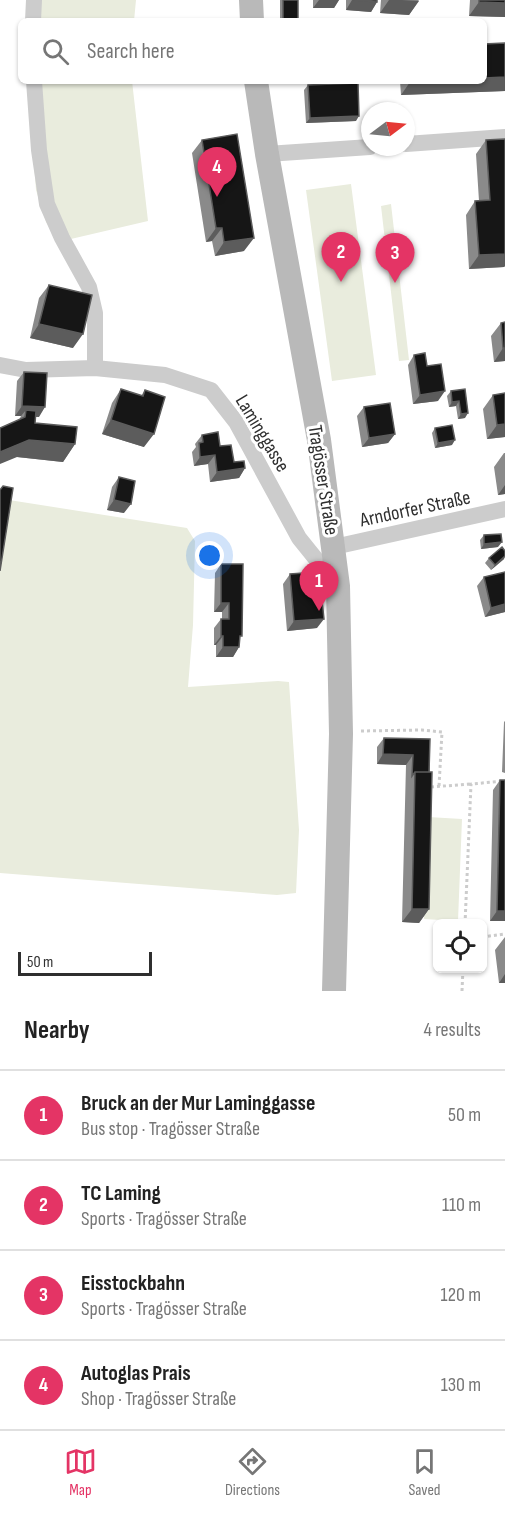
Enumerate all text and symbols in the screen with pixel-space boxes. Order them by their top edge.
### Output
search box [18,18,487,84]
icon: search [39,35,72,68]
text: Search here [87,38,174,65]
north arrow [361,102,415,156]
pin: 4 [198,148,236,197]
pin: 2 [322,232,360,282]
pin: 3 [376,234,414,283]
street label: Laminggasse [230,391,295,476]
street label: Tragösser Straße [302,423,344,537]
street label: Arndorfer Straße [357,486,473,533]
your location [195,541,224,570]
pin: 1 [300,562,338,611]
map controls [433,919,487,973]
button: locate [433,919,487,973]
scale bar [18,949,152,976]
text: 50 m [27,953,53,972]
text: Nearby [24,1015,90,1046]
text: 4 results [424,1018,481,1042]
text: Bruck an der Mur Laminggasse [81,1090,315,1117]
text: 1 [40,1103,47,1127]
text: 50 m [448,1103,481,1127]
text: Bus stop · Tragösser Straße [81,1117,260,1141]
text: TC Laming [81,1180,161,1207]
text: 2 [39,1193,48,1217]
text: 110 m [442,1193,481,1217]
text: Sports · Tragösser Straße [81,1207,247,1231]
text: Eisstockbahn [81,1270,185,1297]
text: 3 [39,1283,48,1307]
text: 120 m [441,1283,481,1307]
text: Sports · Tragösser Straße [81,1297,247,1321]
text: Autoglas Prais [81,1360,191,1387]
text: 4 [39,1373,48,1397]
text: 130 m [441,1373,481,1397]
text: Shop · Tragösser Straße [81,1387,236,1411]
tab: Map [64,1445,97,1500]
tab: Directions [225,1445,280,1500]
tab: Saved [408,1445,441,1500]

